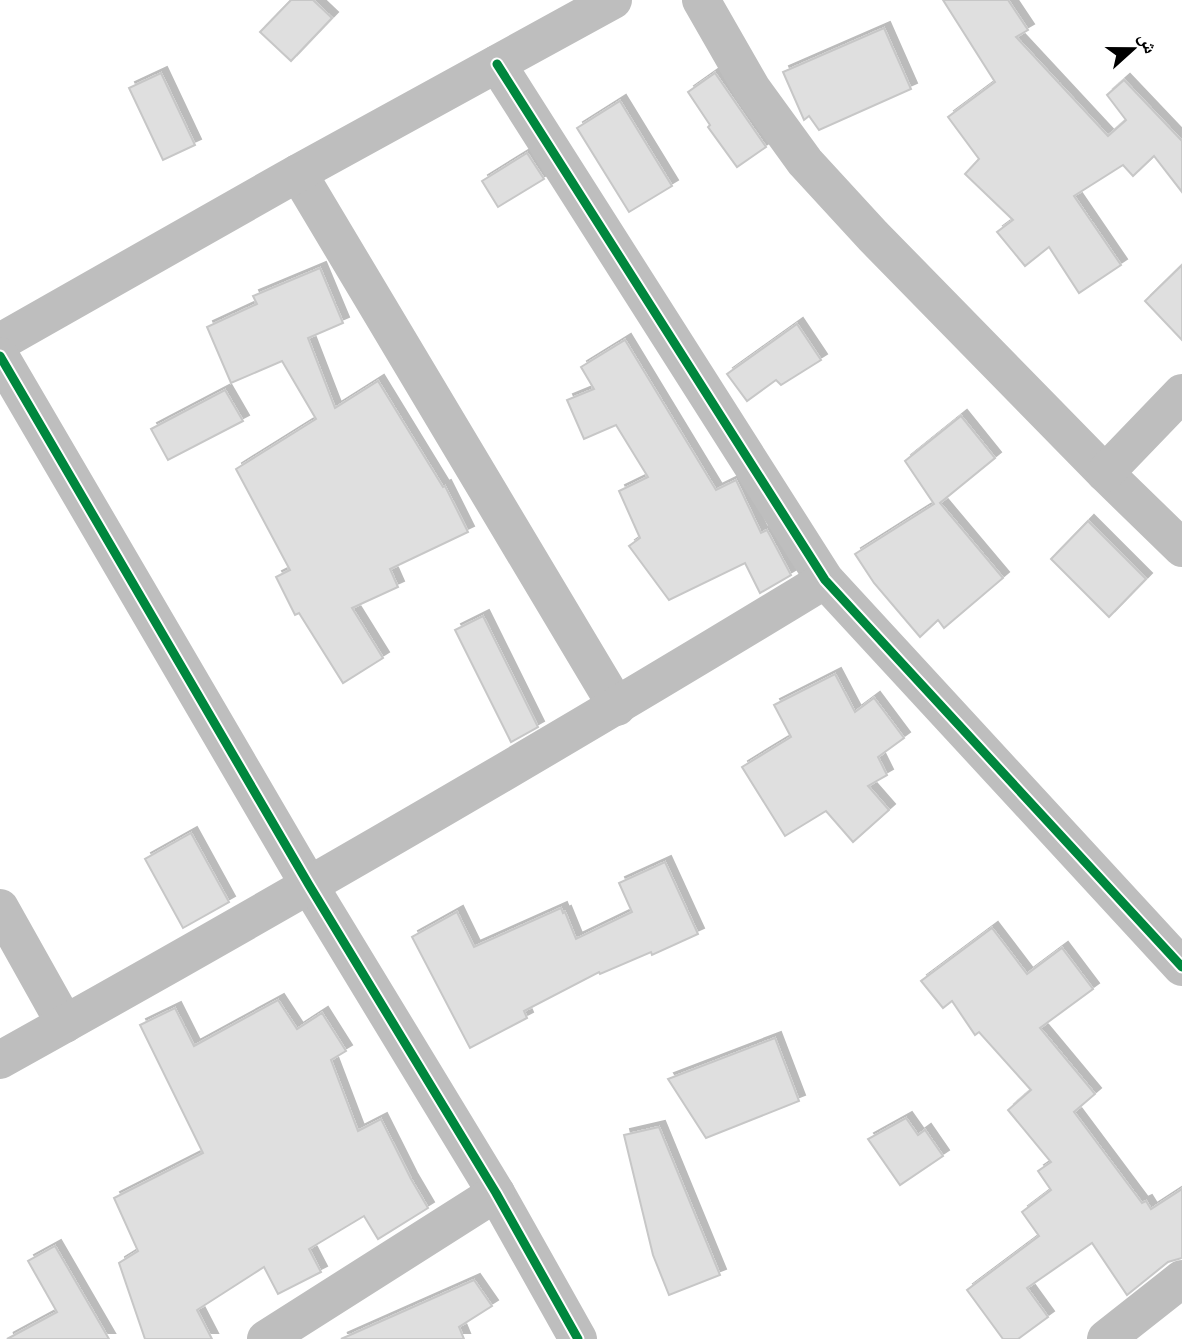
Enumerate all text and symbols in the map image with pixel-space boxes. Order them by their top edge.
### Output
north arrow [1098,14,1168,84]
text: ش [1134,30,1163,57]

